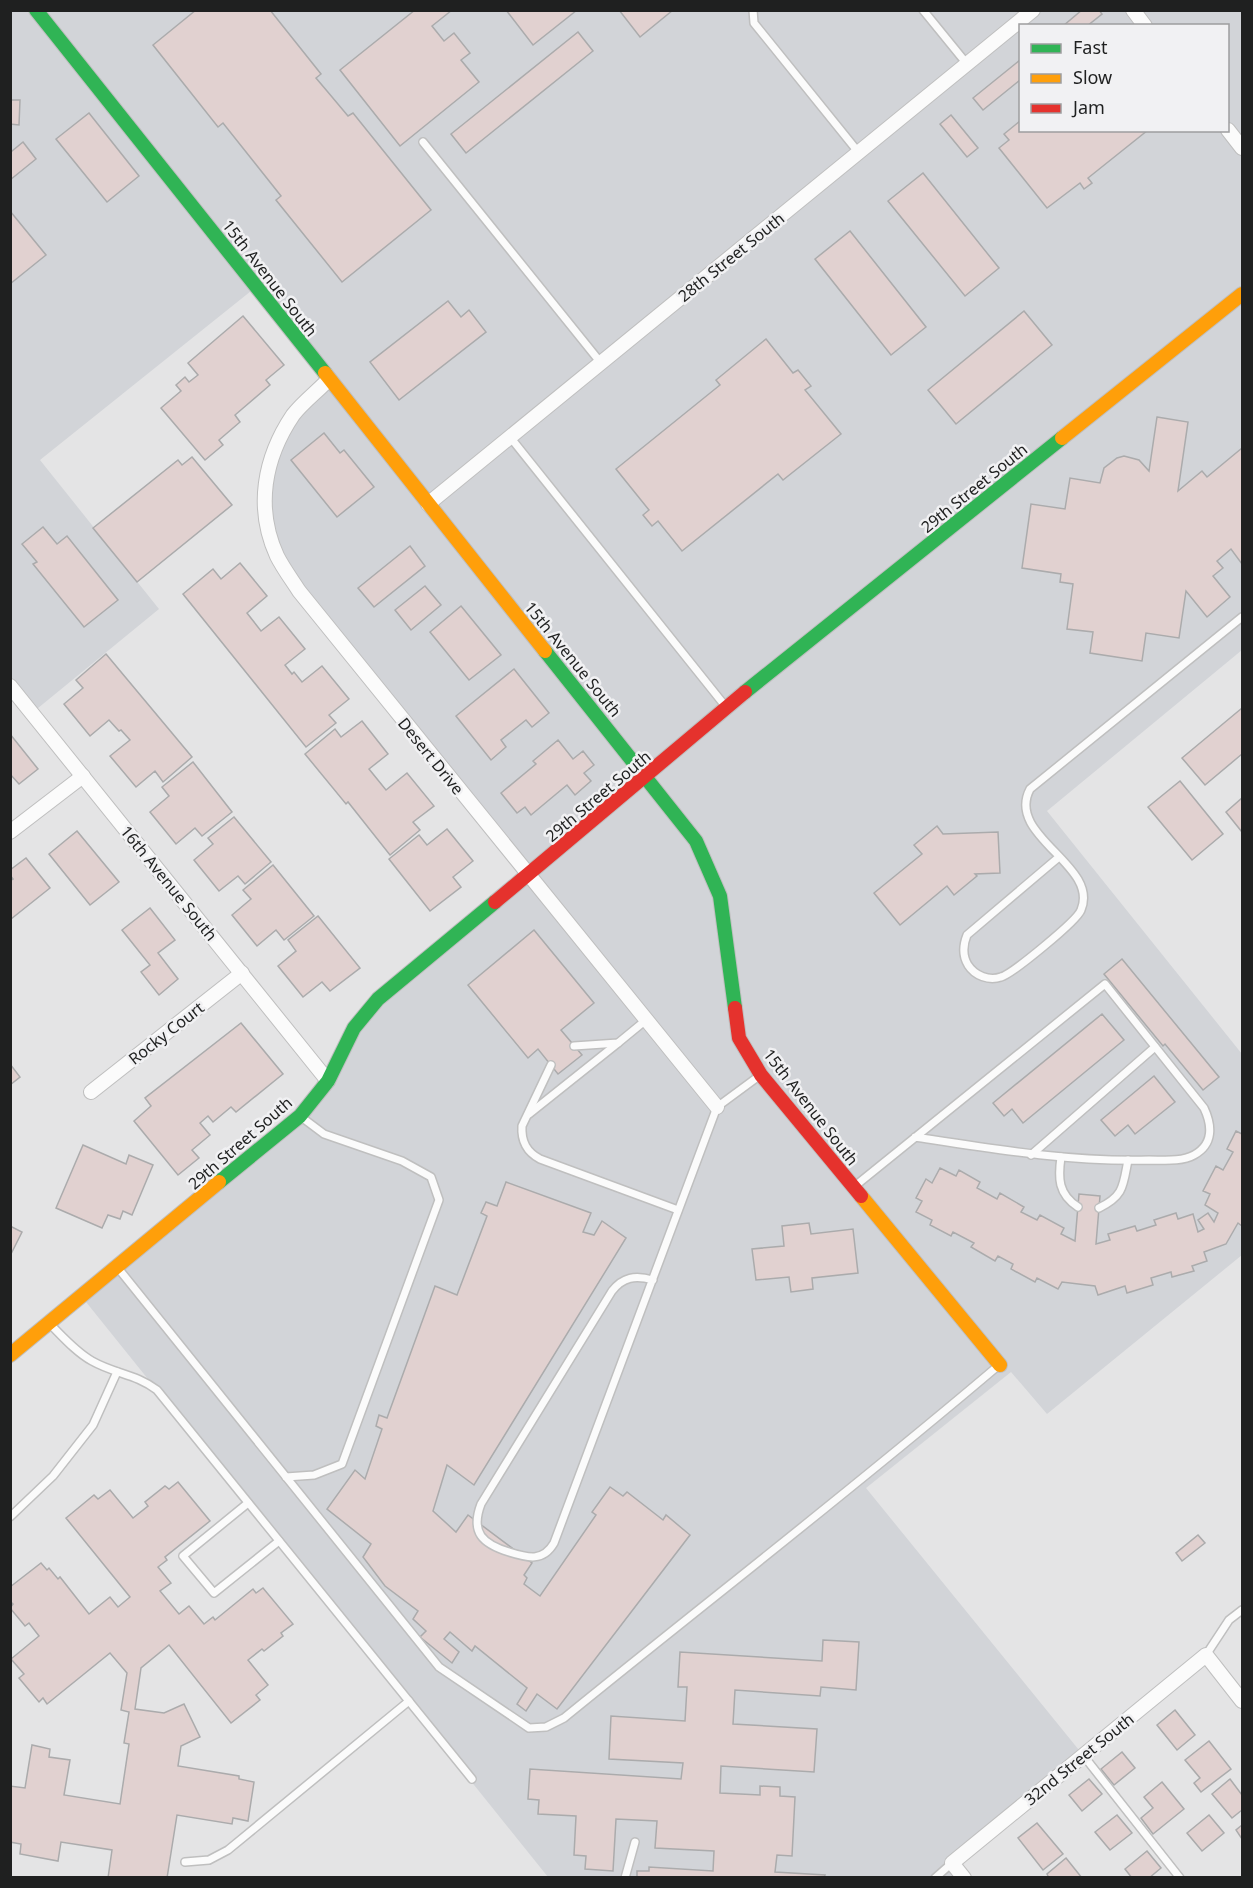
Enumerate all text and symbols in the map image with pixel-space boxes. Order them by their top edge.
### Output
legend [1019,24,1229,132]
text: Fast [1073,35,1108,59]
text: Slow [1073,65,1112,89]
text: Jam [1071,95,1105,119]
street label: 28th Street South [673,207,789,307]
street label: 15th Avenue South [217,215,323,341]
street label: 29th Street South [916,438,1032,538]
street label: 15th Avenue South [520,597,626,721]
street label: Desert Drive [393,713,469,799]
street label: 29th Street South [541,745,655,847]
street label: 16th Avenue South [116,821,222,945]
street label: Rocky Court [124,996,209,1069]
street label: 15th Avenue South [758,1044,864,1170]
street label: 29th Street South [183,1092,297,1194]
street label: 32nd Street South [1020,1708,1138,1810]

